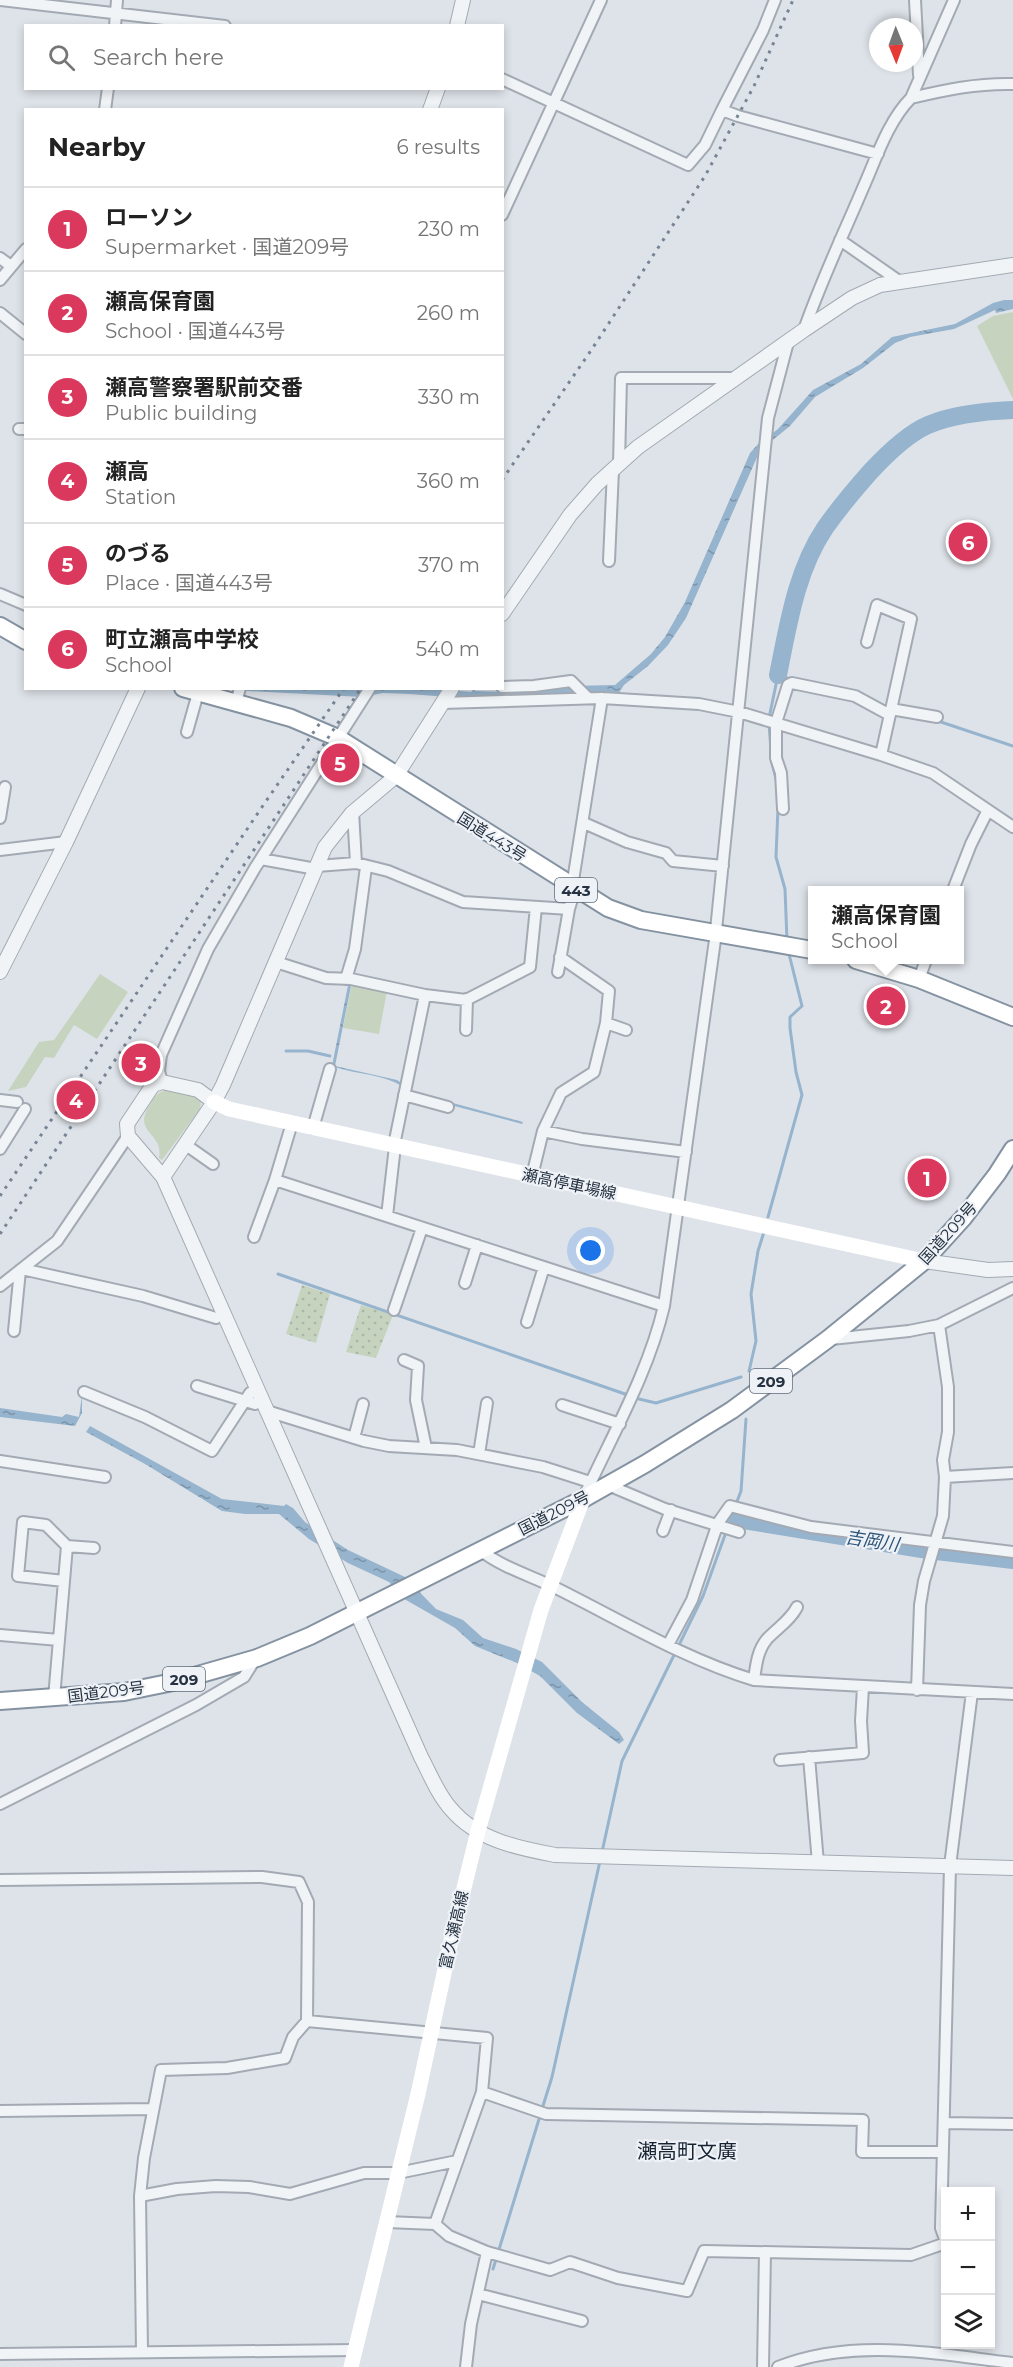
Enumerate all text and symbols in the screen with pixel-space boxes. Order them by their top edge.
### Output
north arrow [869,18,923,72]
search box [24,24,504,90]
icon: search [45,41,78,74]
text: Search here [93,44,224,71]
text: Nearby [48,131,145,163]
text: 6 results [396,135,480,159]
text: ローソン [105,204,193,231]
text: 1 [64,217,71,241]
text: 230 m [418,217,480,241]
text: Supermarket · 国道209号 [105,235,349,259]
text: 瀬高保育園 [105,288,215,315]
text: 2 [62,301,73,325]
text: 260 m [417,301,480,325]
text: School · 国道443号 [105,319,285,343]
text: 瀬高警察署駅前交番 [105,374,303,401]
text: 3 [62,385,73,409]
text: 330 m [418,385,480,409]
text: Public building [105,401,258,425]
text: 瀬高 [105,458,149,485]
text: 4 [61,469,74,493]
text: 360 m [417,469,480,493]
text: Station [105,485,176,509]
pin: 6 [948,520,988,564]
text: のづる [105,540,171,567]
text: 5 [62,553,73,577]
text: 370 m [418,553,480,577]
text: Place · 国道443号 [105,571,273,595]
text: 町立瀬高中学校 [105,626,259,653]
text: 6 [61,637,74,661]
text: 540 m [416,637,480,661]
text: School [105,653,172,677]
pin: 5 [320,740,360,786]
street label: 国道443号 [454,808,530,866]
road number: 443 [555,878,597,902]
popup [808,886,964,964]
text: 瀬高保育園 [831,902,941,929]
text: School [831,929,898,953]
pin: 2 [866,984,906,1028]
pin: 3 [122,1040,160,1086]
pin: 4 [56,1078,96,1122]
pin: 1 [908,1156,946,1200]
street label: 瀬高停車場線 [520,1165,618,1203]
street label: 国道209号 [915,1198,981,1268]
your location [576,1236,605,1265]
road number: 209 [750,1369,792,1393]
street label: 国道209号 [515,1487,593,1539]
water label: 吉岡川 [844,1526,902,1556]
road number: 209 [163,1667,205,1691]
street label: 国道209号 [66,1678,146,1706]
street label: 富久瀬高線 [436,1889,472,1971]
district label: 瀬高町文廣 [637,2139,737,2163]
map controls [941,2187,995,2349]
button: + [941,2187,995,2241]
button: − [941,2241,995,2295]
button: layers [941,2295,995,2349]

